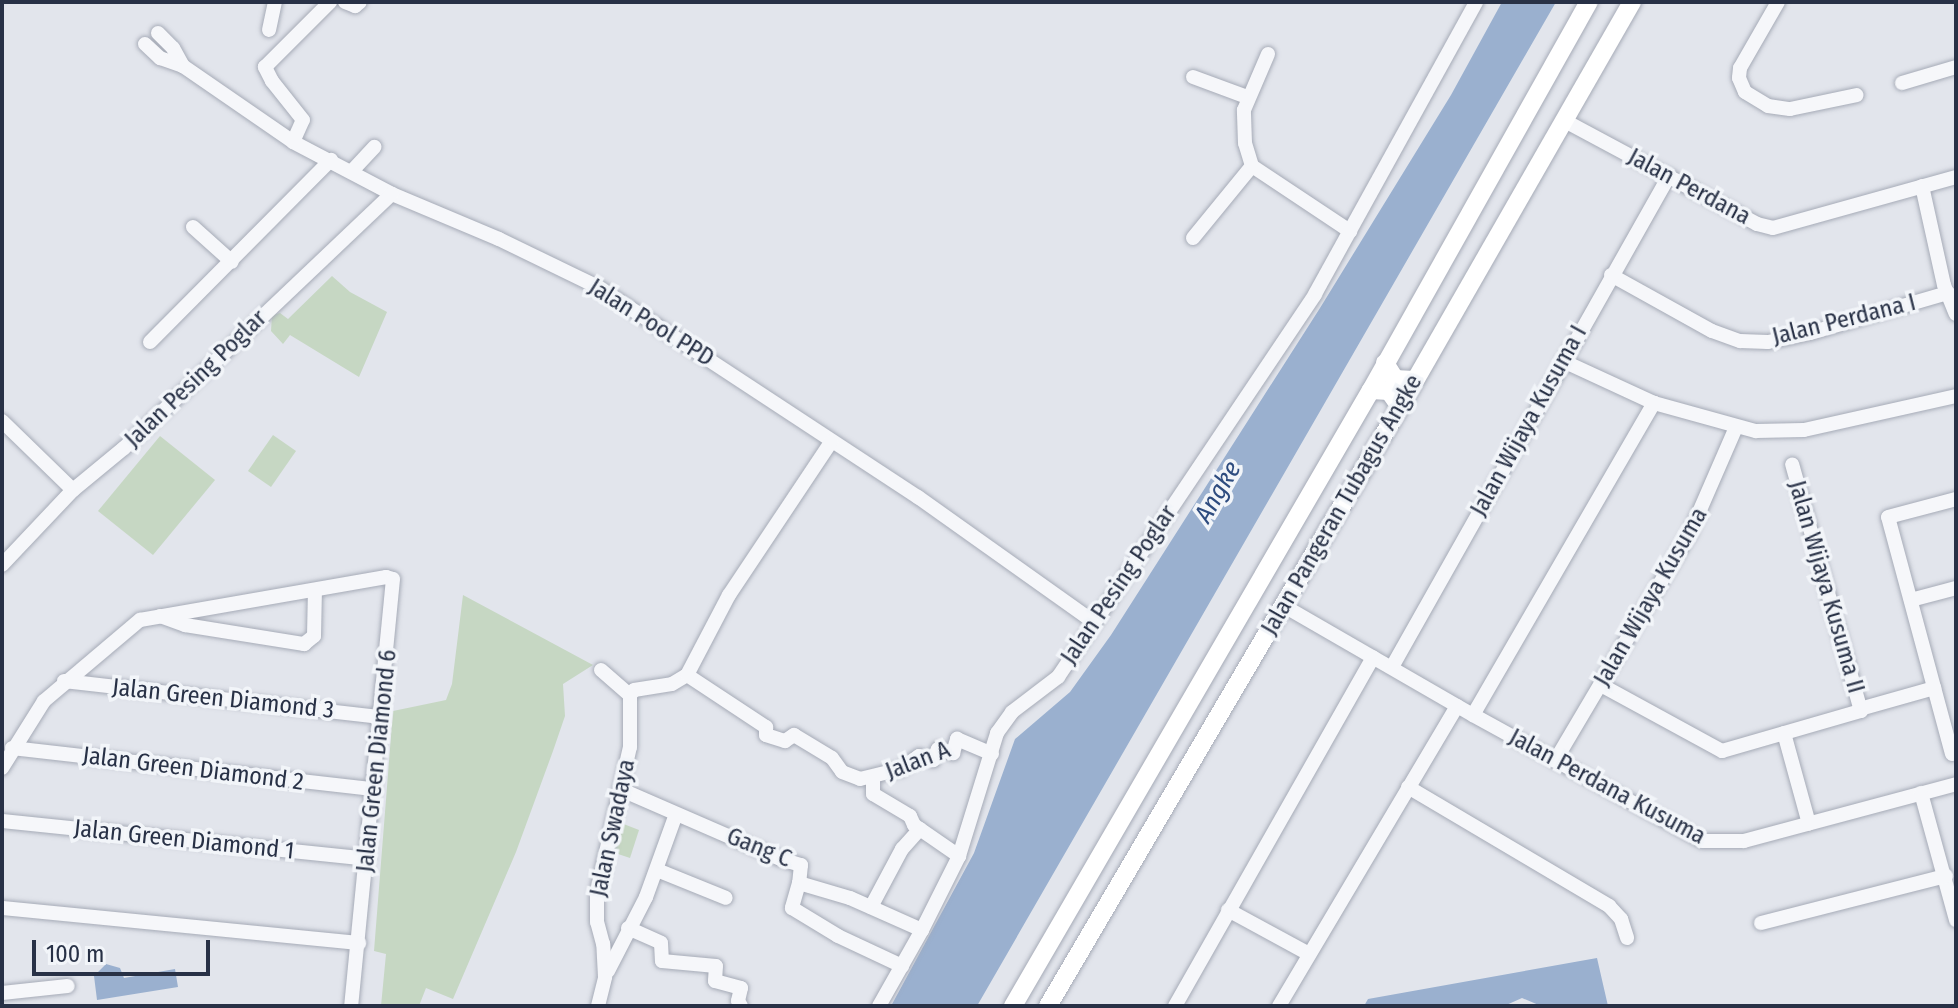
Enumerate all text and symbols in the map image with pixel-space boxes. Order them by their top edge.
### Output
street label: Jalan Perdana [1623,143,1755,231]
street label: Jalan Pool PPD [583,273,719,373]
street label: Jalan Perdana I [1769,288,1919,352]
street label: Jalan Pesing Poglar [119,304,273,454]
street label: Jalan Wijaya Kusuma I [1465,321,1593,521]
street label: Jalan Pangeran Tubagus Angke [1256,370,1428,640]
water label: Angke [1188,456,1248,528]
street label: Jalan Wijaya Kusuma II [1782,477,1870,697]
street label: Jalan Pesing Poglar [1055,500,1183,670]
street label: Jalan Wijaya Kusuma [1588,502,1714,692]
street label: Jalan Green Diamond 6 [351,648,403,874]
street label: Jalan Green Diamond 3 [111,673,335,725]
street label: Jalan Perdana Kusuma [1504,723,1710,851]
street label: Jalan A [882,736,954,786]
street label: Jalan Green Diamond 2 [81,741,305,797]
street label: Jalan Swadaya [584,757,642,899]
street label: Jalan Green Diamond 1 [73,814,295,866]
street label: Gang C [722,822,796,874]
scale bar [36,924,214,974]
text: 100 m [46,940,104,968]

